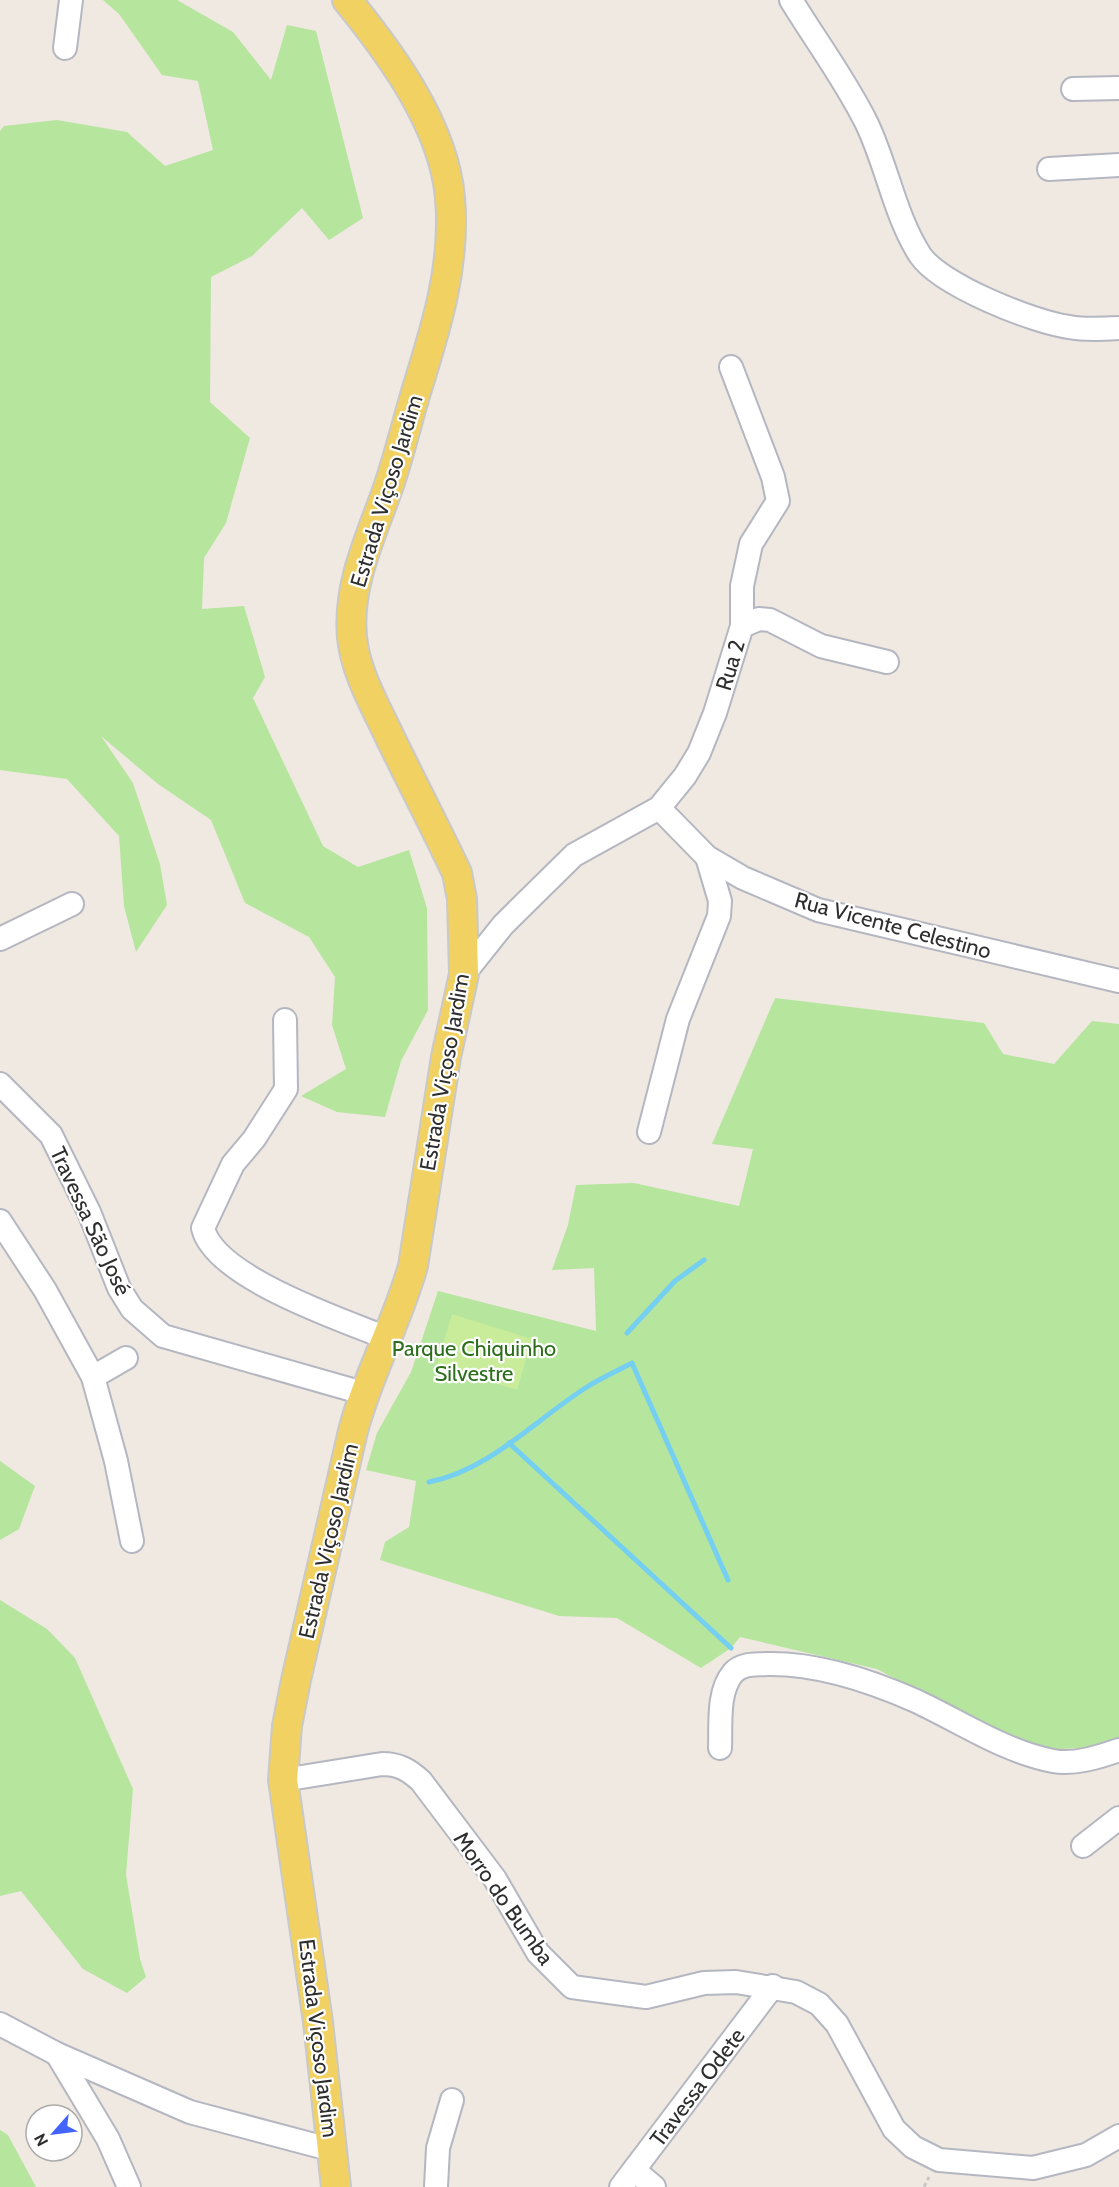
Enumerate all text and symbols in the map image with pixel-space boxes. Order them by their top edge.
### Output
street label: Estrada Viçoso Jardim [344,392,429,591]
street label: Rua 2 [710,637,751,694]
street label: Rua Vicente Celestino [792,886,994,965]
street label: Estrada Viçoso Jardim [414,971,475,1173]
street label: Travessa São José [44,1143,137,1300]
park label: Parque Chiquinho Silvestre [392,1335,556,1387]
street label: Estrada Viçoso Jardim [293,1441,364,1641]
street label: Morro do Bumba [448,1827,560,1970]
street label: Estrada Viçoso Jardim [293,1937,344,2139]
street label: Travessa Odete [644,2023,751,2152]
north arrow [24,2103,84,2163]
text: N [30,2130,52,2149]

